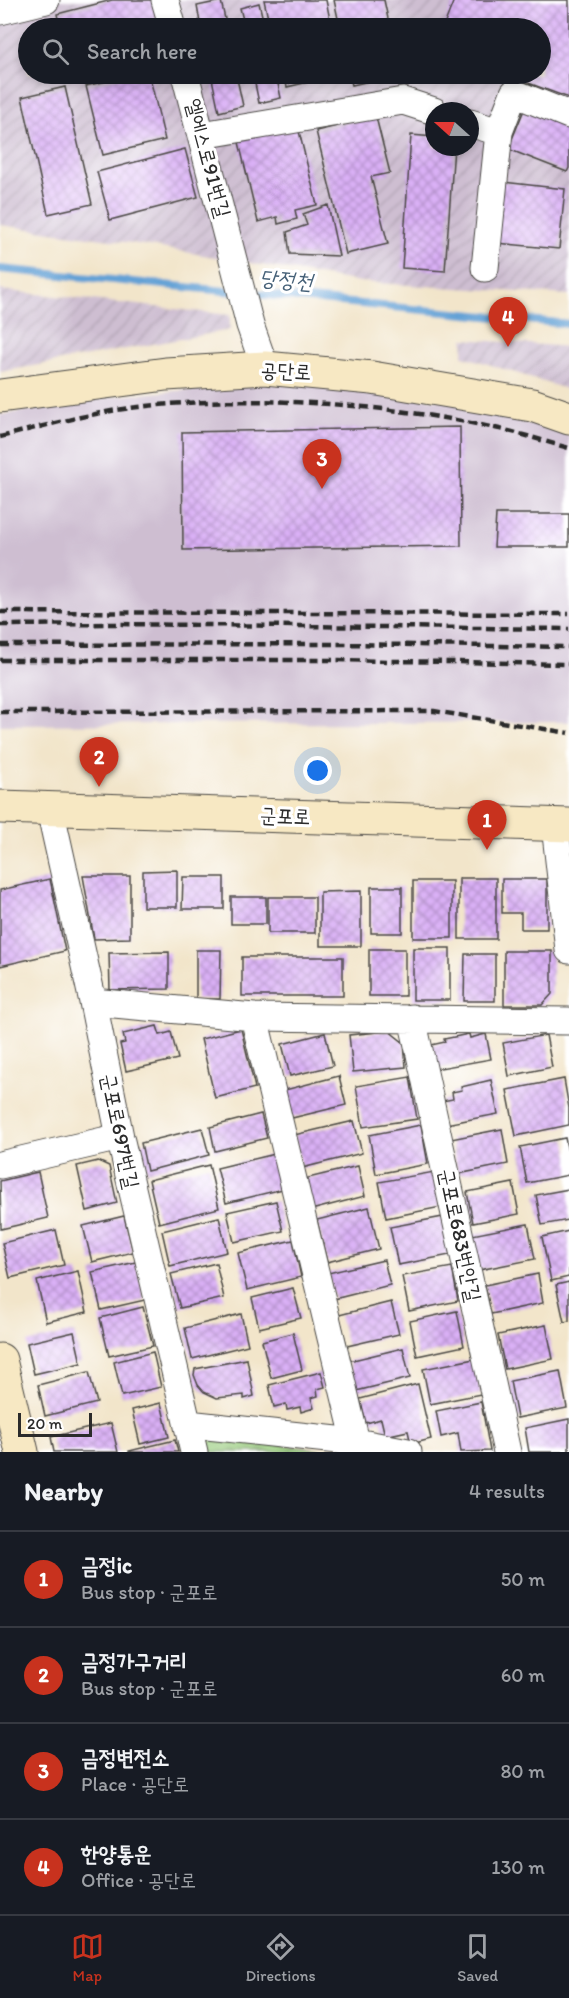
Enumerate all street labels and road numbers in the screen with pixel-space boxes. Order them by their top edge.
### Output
street label: 엘에스로91번길 [181,96,236,220]
street label: 공단로 [260,357,312,384]
street label: 군포로 [259,802,311,829]
street label: 군포로697번길 [96,1071,145,1191]
street label: 군포로683번안길 [434,1166,487,1304]

